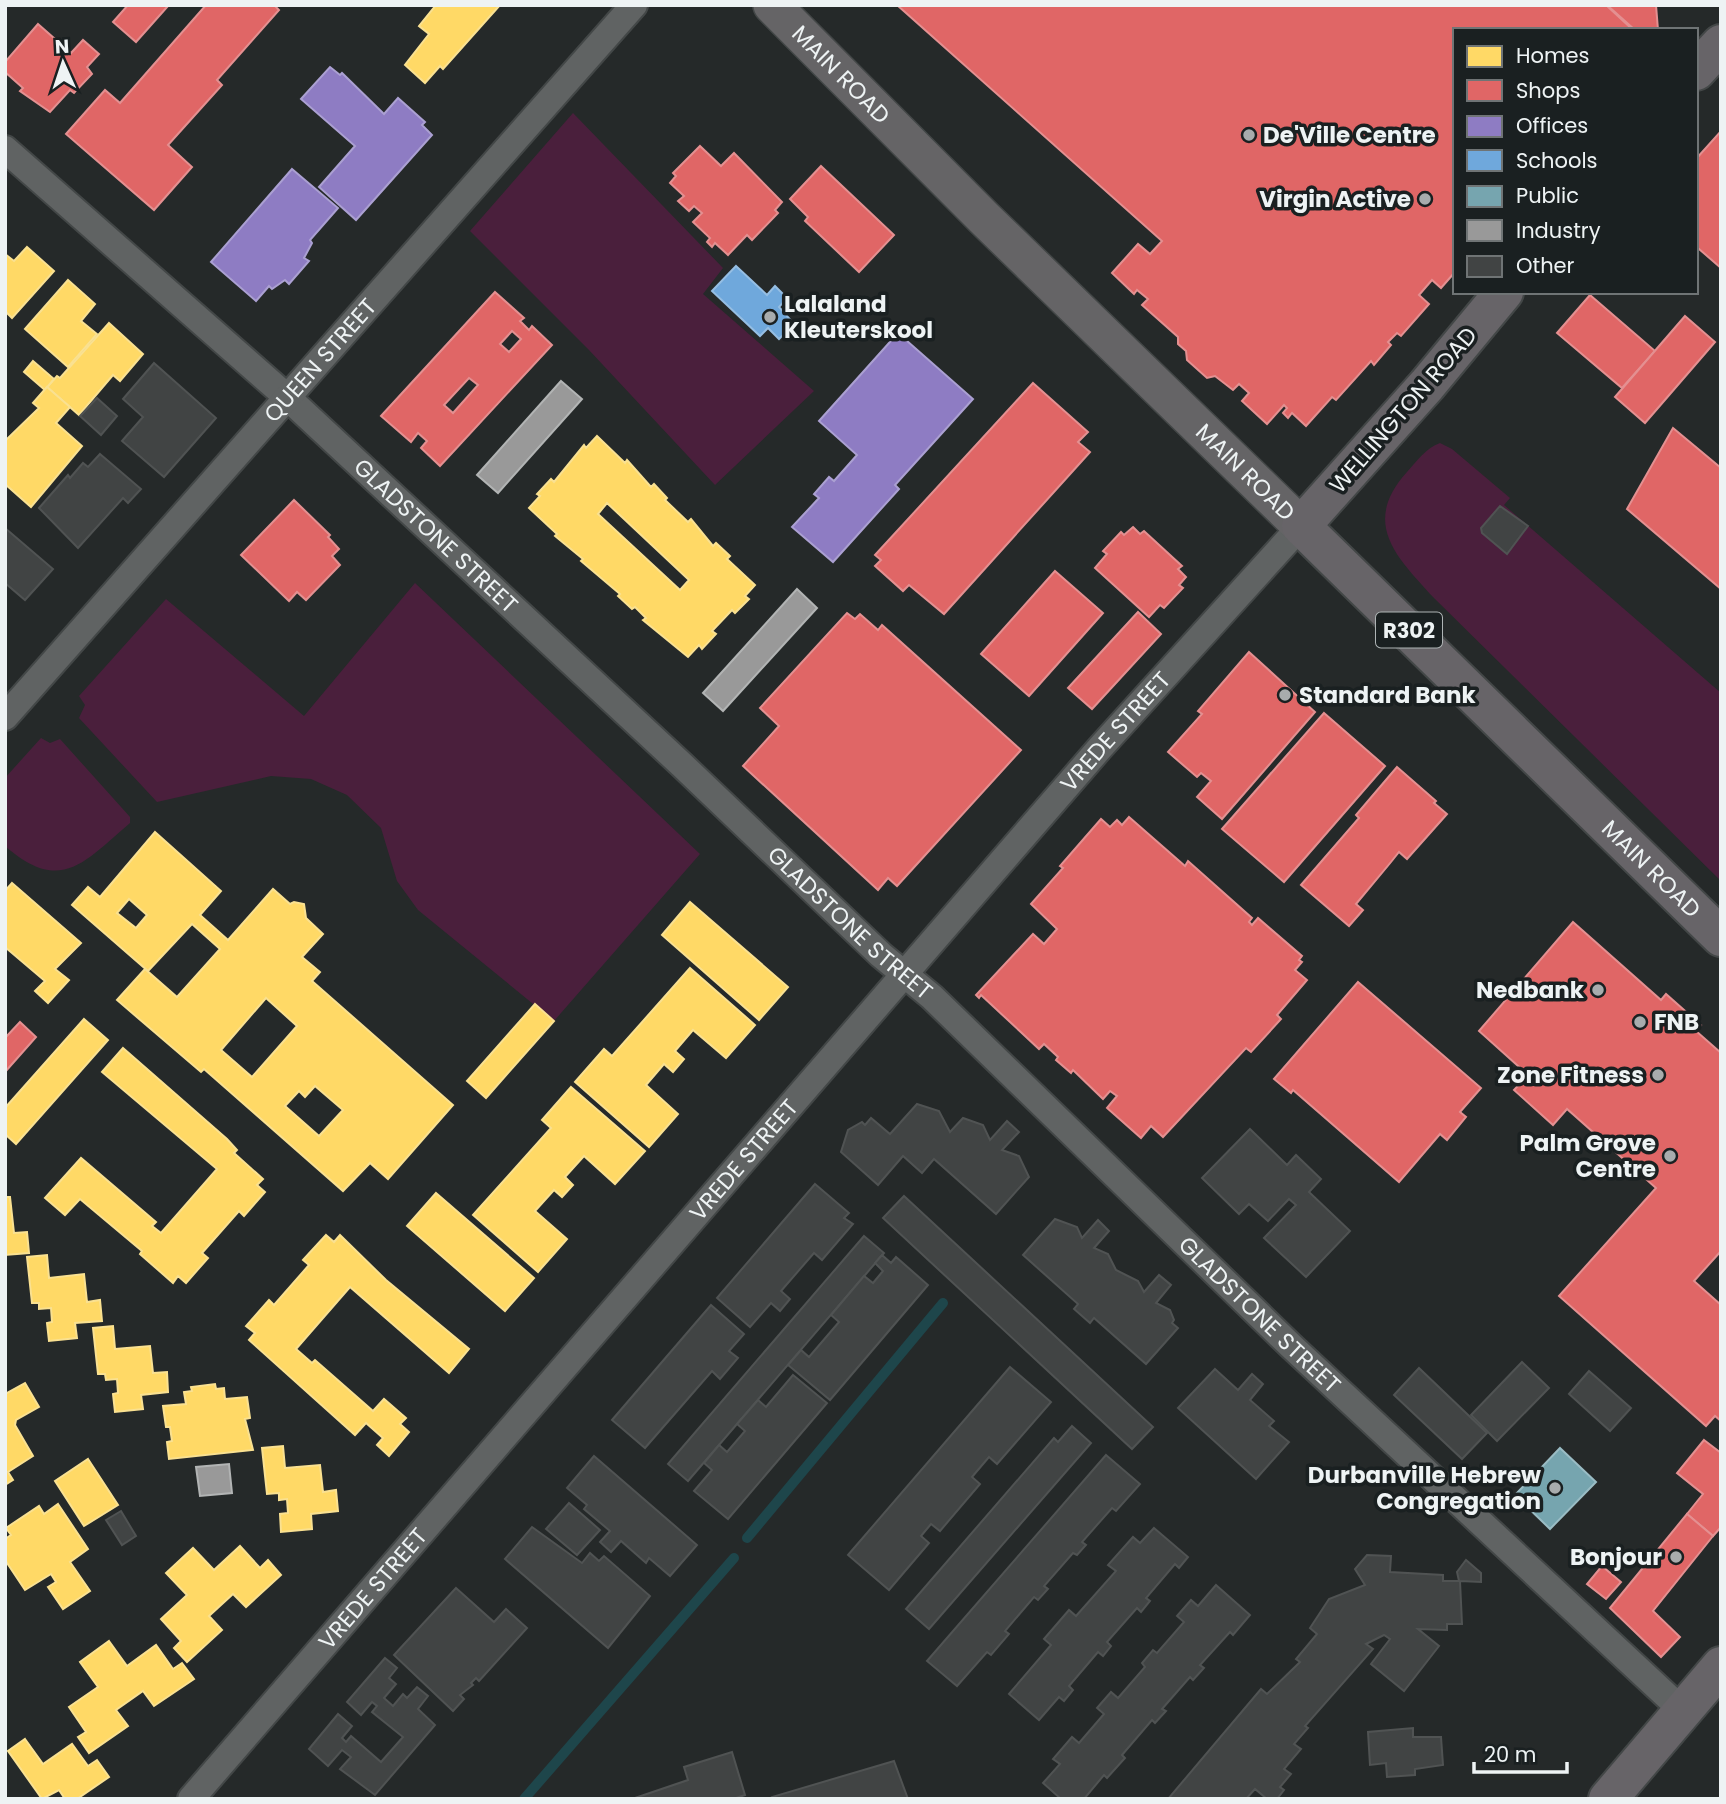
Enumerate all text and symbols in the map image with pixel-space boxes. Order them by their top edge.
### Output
street label: MAIN ROAD [785,18,897,131]
north arrow [28,28,98,98]
legend [1453,28,1698,294]
text: N [54,33,70,60]
text: Homes [1516,41,1590,70]
text: Shops [1516,76,1580,105]
text: Offices [1516,111,1588,140]
place label: De'Ville Centre [1263,119,1436,151]
marker: De'Ville Centre [1241,127,1257,143]
text: Schools [1516,146,1598,175]
text: Public [1516,181,1579,210]
place label: Virgin Active [1259,183,1411,215]
marker: Virgin Active [1417,191,1433,207]
text: Industry [1516,216,1601,245]
text: Other [1516,251,1575,280]
place label: Lalaland Kleuterskool [784,288,933,346]
street label: QUEEN STREET [257,291,384,429]
marker: Lalaland Kleuterskool [762,309,778,325]
street label: WELLINGTON ROAD [1322,320,1484,500]
street label: MAIN ROAD [1189,416,1302,528]
street label: GLADSTONE STREET [347,451,525,620]
road number: R302 [1376,612,1442,648]
street label: VREDE STREET [1053,664,1178,799]
place label: Standard Bank [1299,679,1476,711]
marker: Standard Bank [1277,687,1293,703]
street label: MAIN ROAD [1595,813,1708,925]
street label: GLADSTONE STREET [760,839,939,1007]
place label: Nedbank [1476,974,1585,1006]
marker: Nedbank [1590,982,1606,998]
place label: FNB [1654,1006,1699,1038]
marker: FNB [1632,1014,1648,1030]
place label: Zone Fitness [1497,1059,1644,1091]
marker: Zone Fitness [1650,1067,1666,1083]
street label: VREDE STREET [682,1092,805,1228]
place label: Palm Grove Centre [1519,1127,1656,1185]
marker: Palm Grove Centre [1662,1148,1678,1164]
street label: GLADSTONE STREET [1171,1229,1348,1400]
place label: Durbanville Hebrew Congregation [1308,1459,1541,1517]
marker: Durbanville Hebrew Congregation [1547,1480,1563,1496]
street label: VREDE STREET [311,1521,435,1657]
place label: Bonjour [1570,1541,1662,1573]
marker: Bonjour [1668,1549,1684,1565]
scale bar [1474,1730,1567,1774]
text: 20 m [1484,1740,1537,1769]

